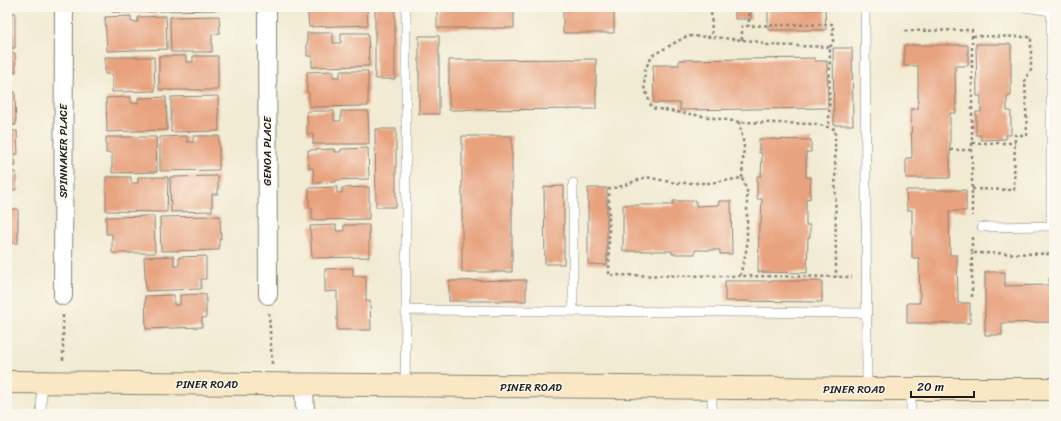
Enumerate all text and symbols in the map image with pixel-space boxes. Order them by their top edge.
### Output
street label: SPINNAKER PLACE [54,103,73,198]
street label: GENOA PLACE [258,115,277,186]
scale bar [911,373,974,399]
street label: PINER ROAD [176,375,238,394]
text: 20 m [917,376,944,398]
street label: PINER ROAD [500,378,562,397]
street label: PINER ROAD [823,380,885,399]

